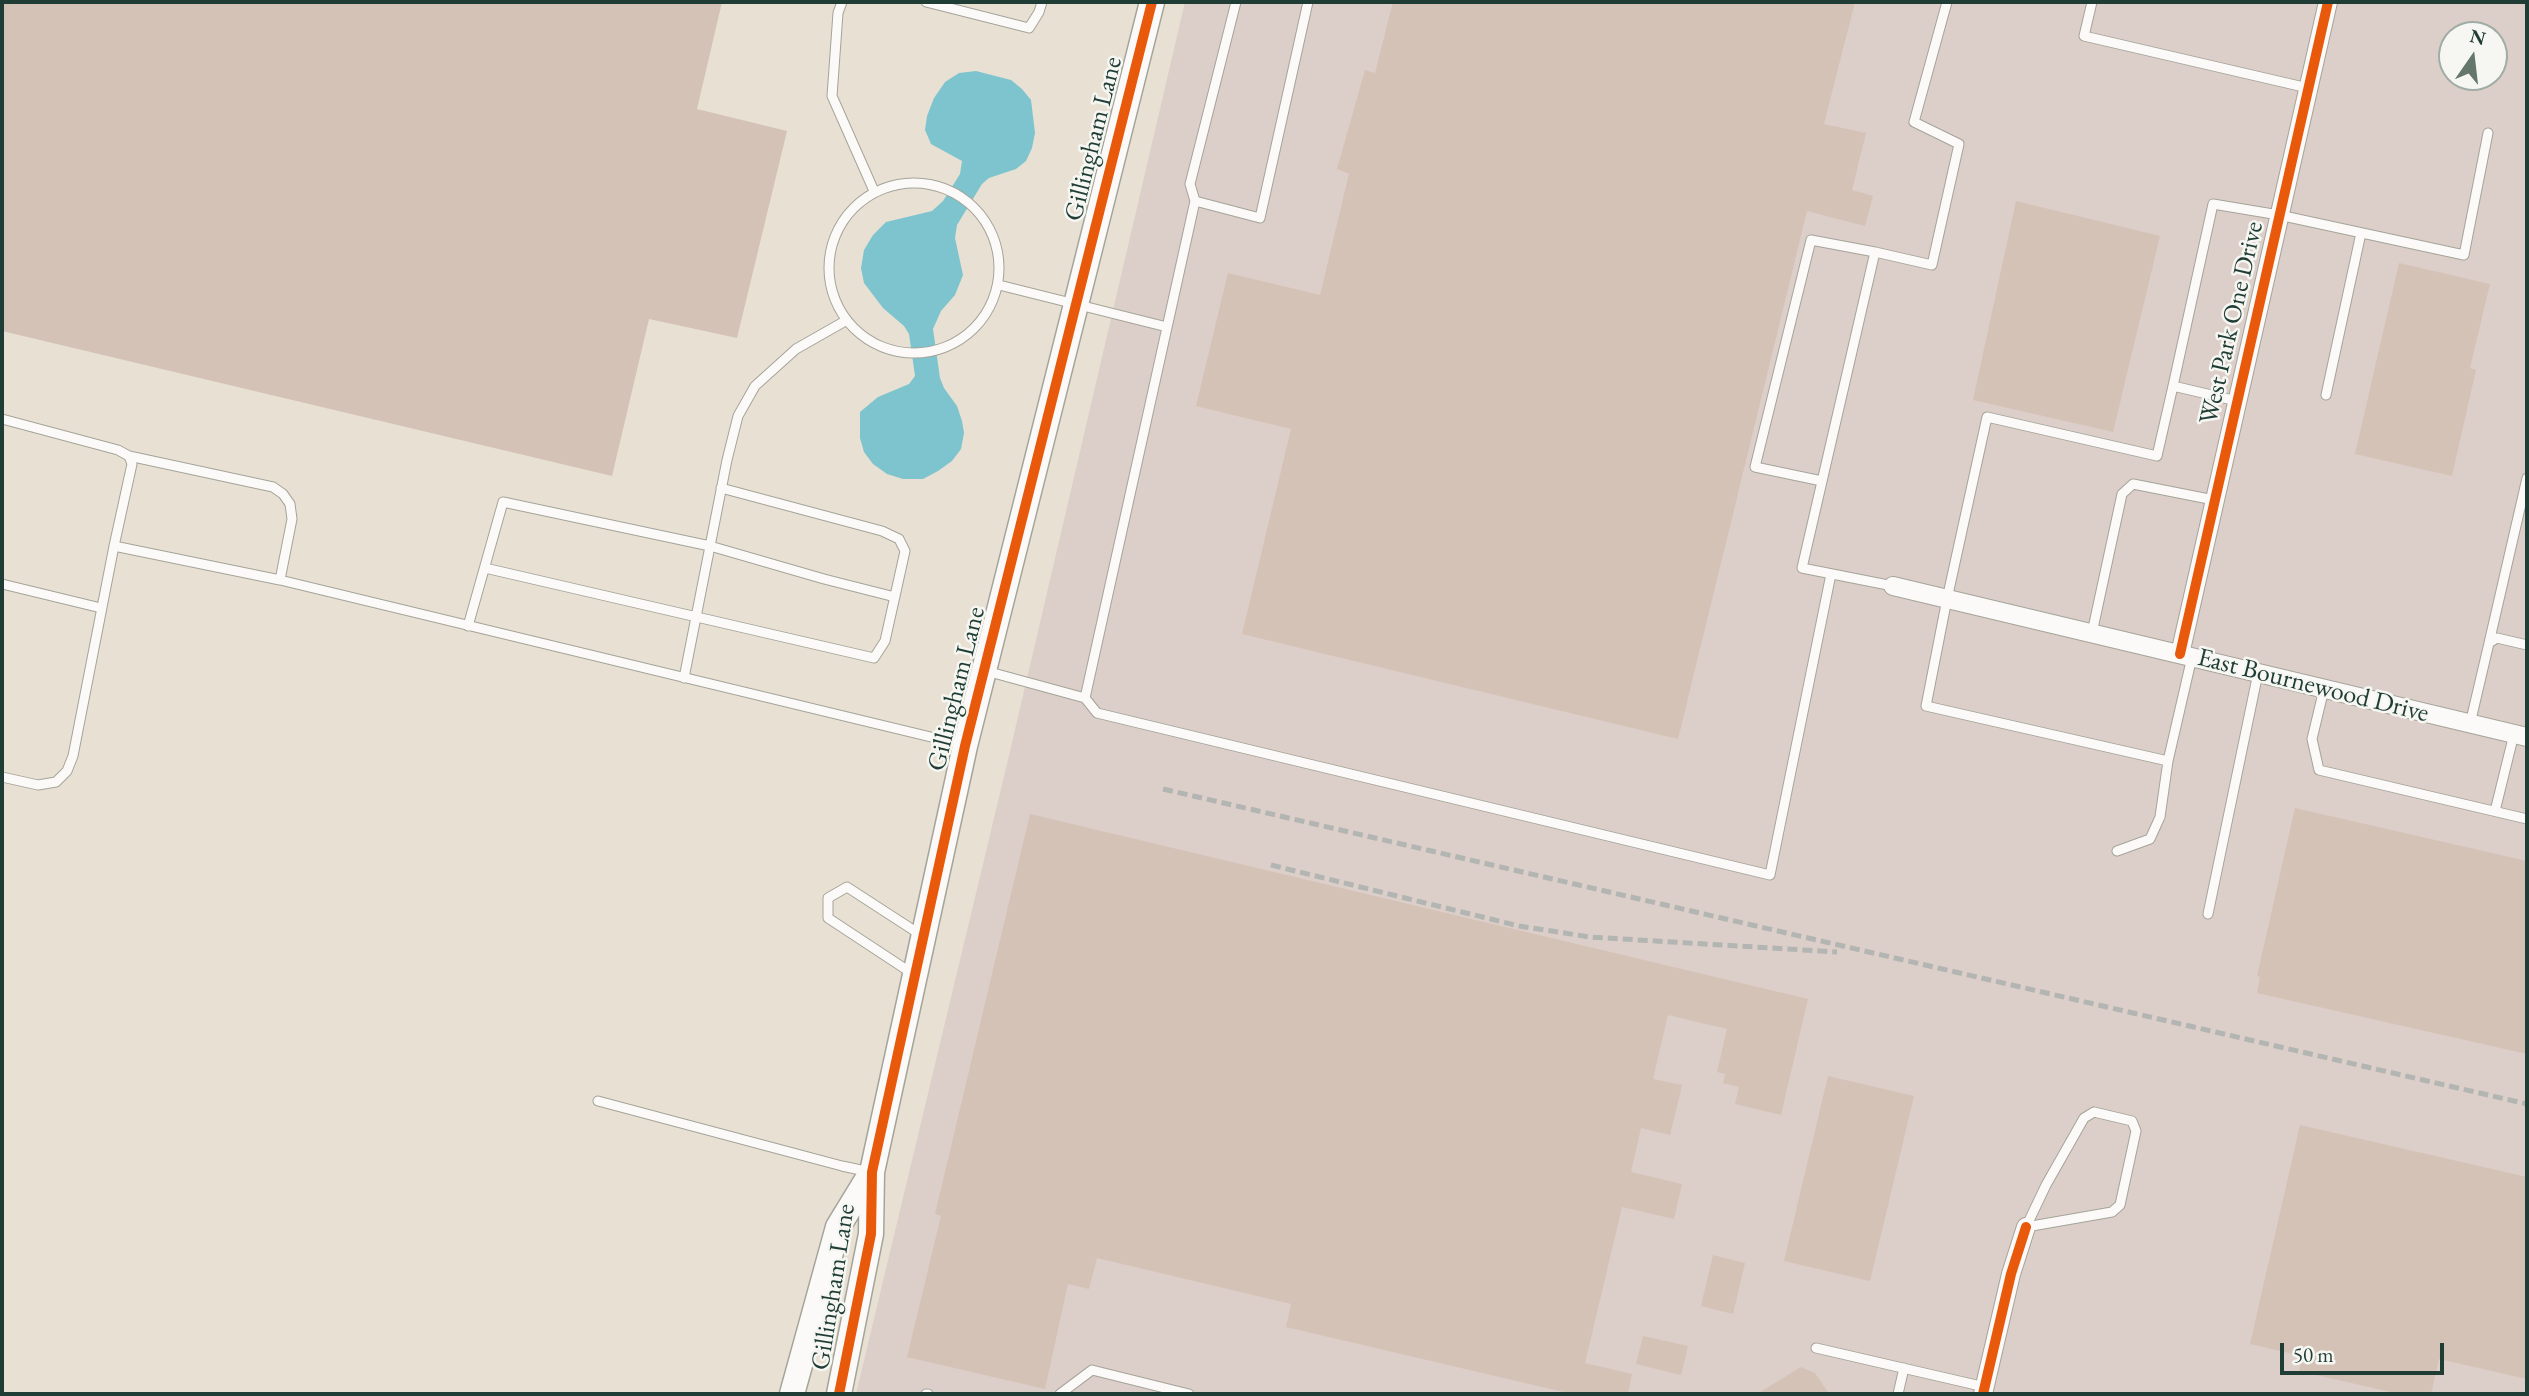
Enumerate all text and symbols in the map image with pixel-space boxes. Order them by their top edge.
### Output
north arrow [2438,21,2508,91]
text: N [2467,23,2488,51]
street label: Gillingham Lane [1059,54,1129,224]
street label: West Park One Drive [2194,219,2270,427]
street label: Gillingham Lane [922,604,992,774]
street label: East Bournewood Drive [2194,642,2432,730]
street label: Gillingham Lane [805,1202,863,1372]
scale bar [2284,1330,2448,1374]
text: 50 m [2293,1341,2334,1368]

